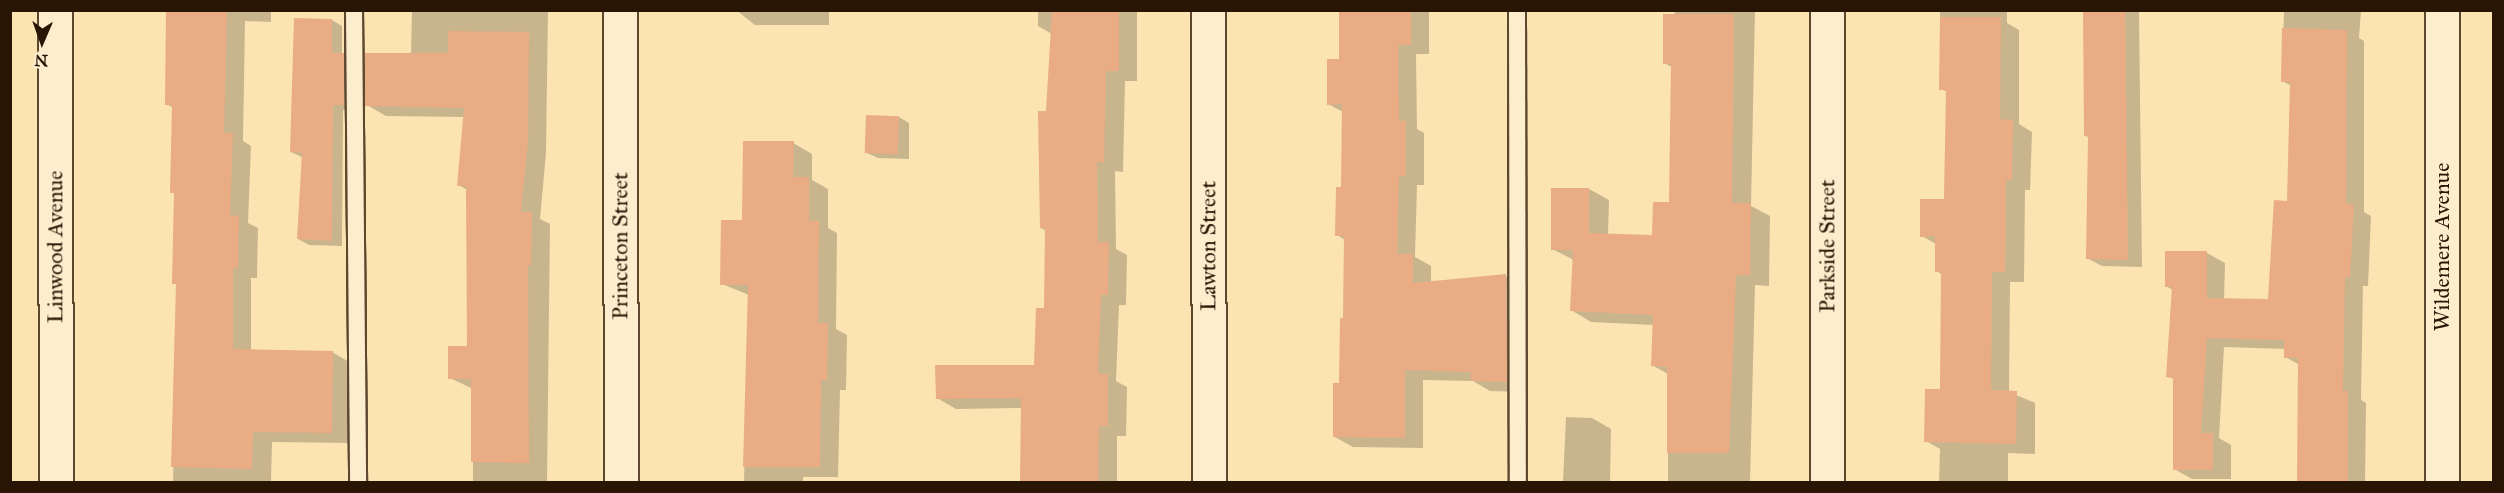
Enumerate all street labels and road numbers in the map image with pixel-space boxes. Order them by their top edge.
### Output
street label: Wildemere Avenue [2429,163,2455,331]
street label: Linwood Avenue [42,171,68,323]
street label: Princeton Street [607,172,633,320]
street label: Parkside Street [1814,179,1840,313]
street label: Lawton Street [1195,181,1221,311]

